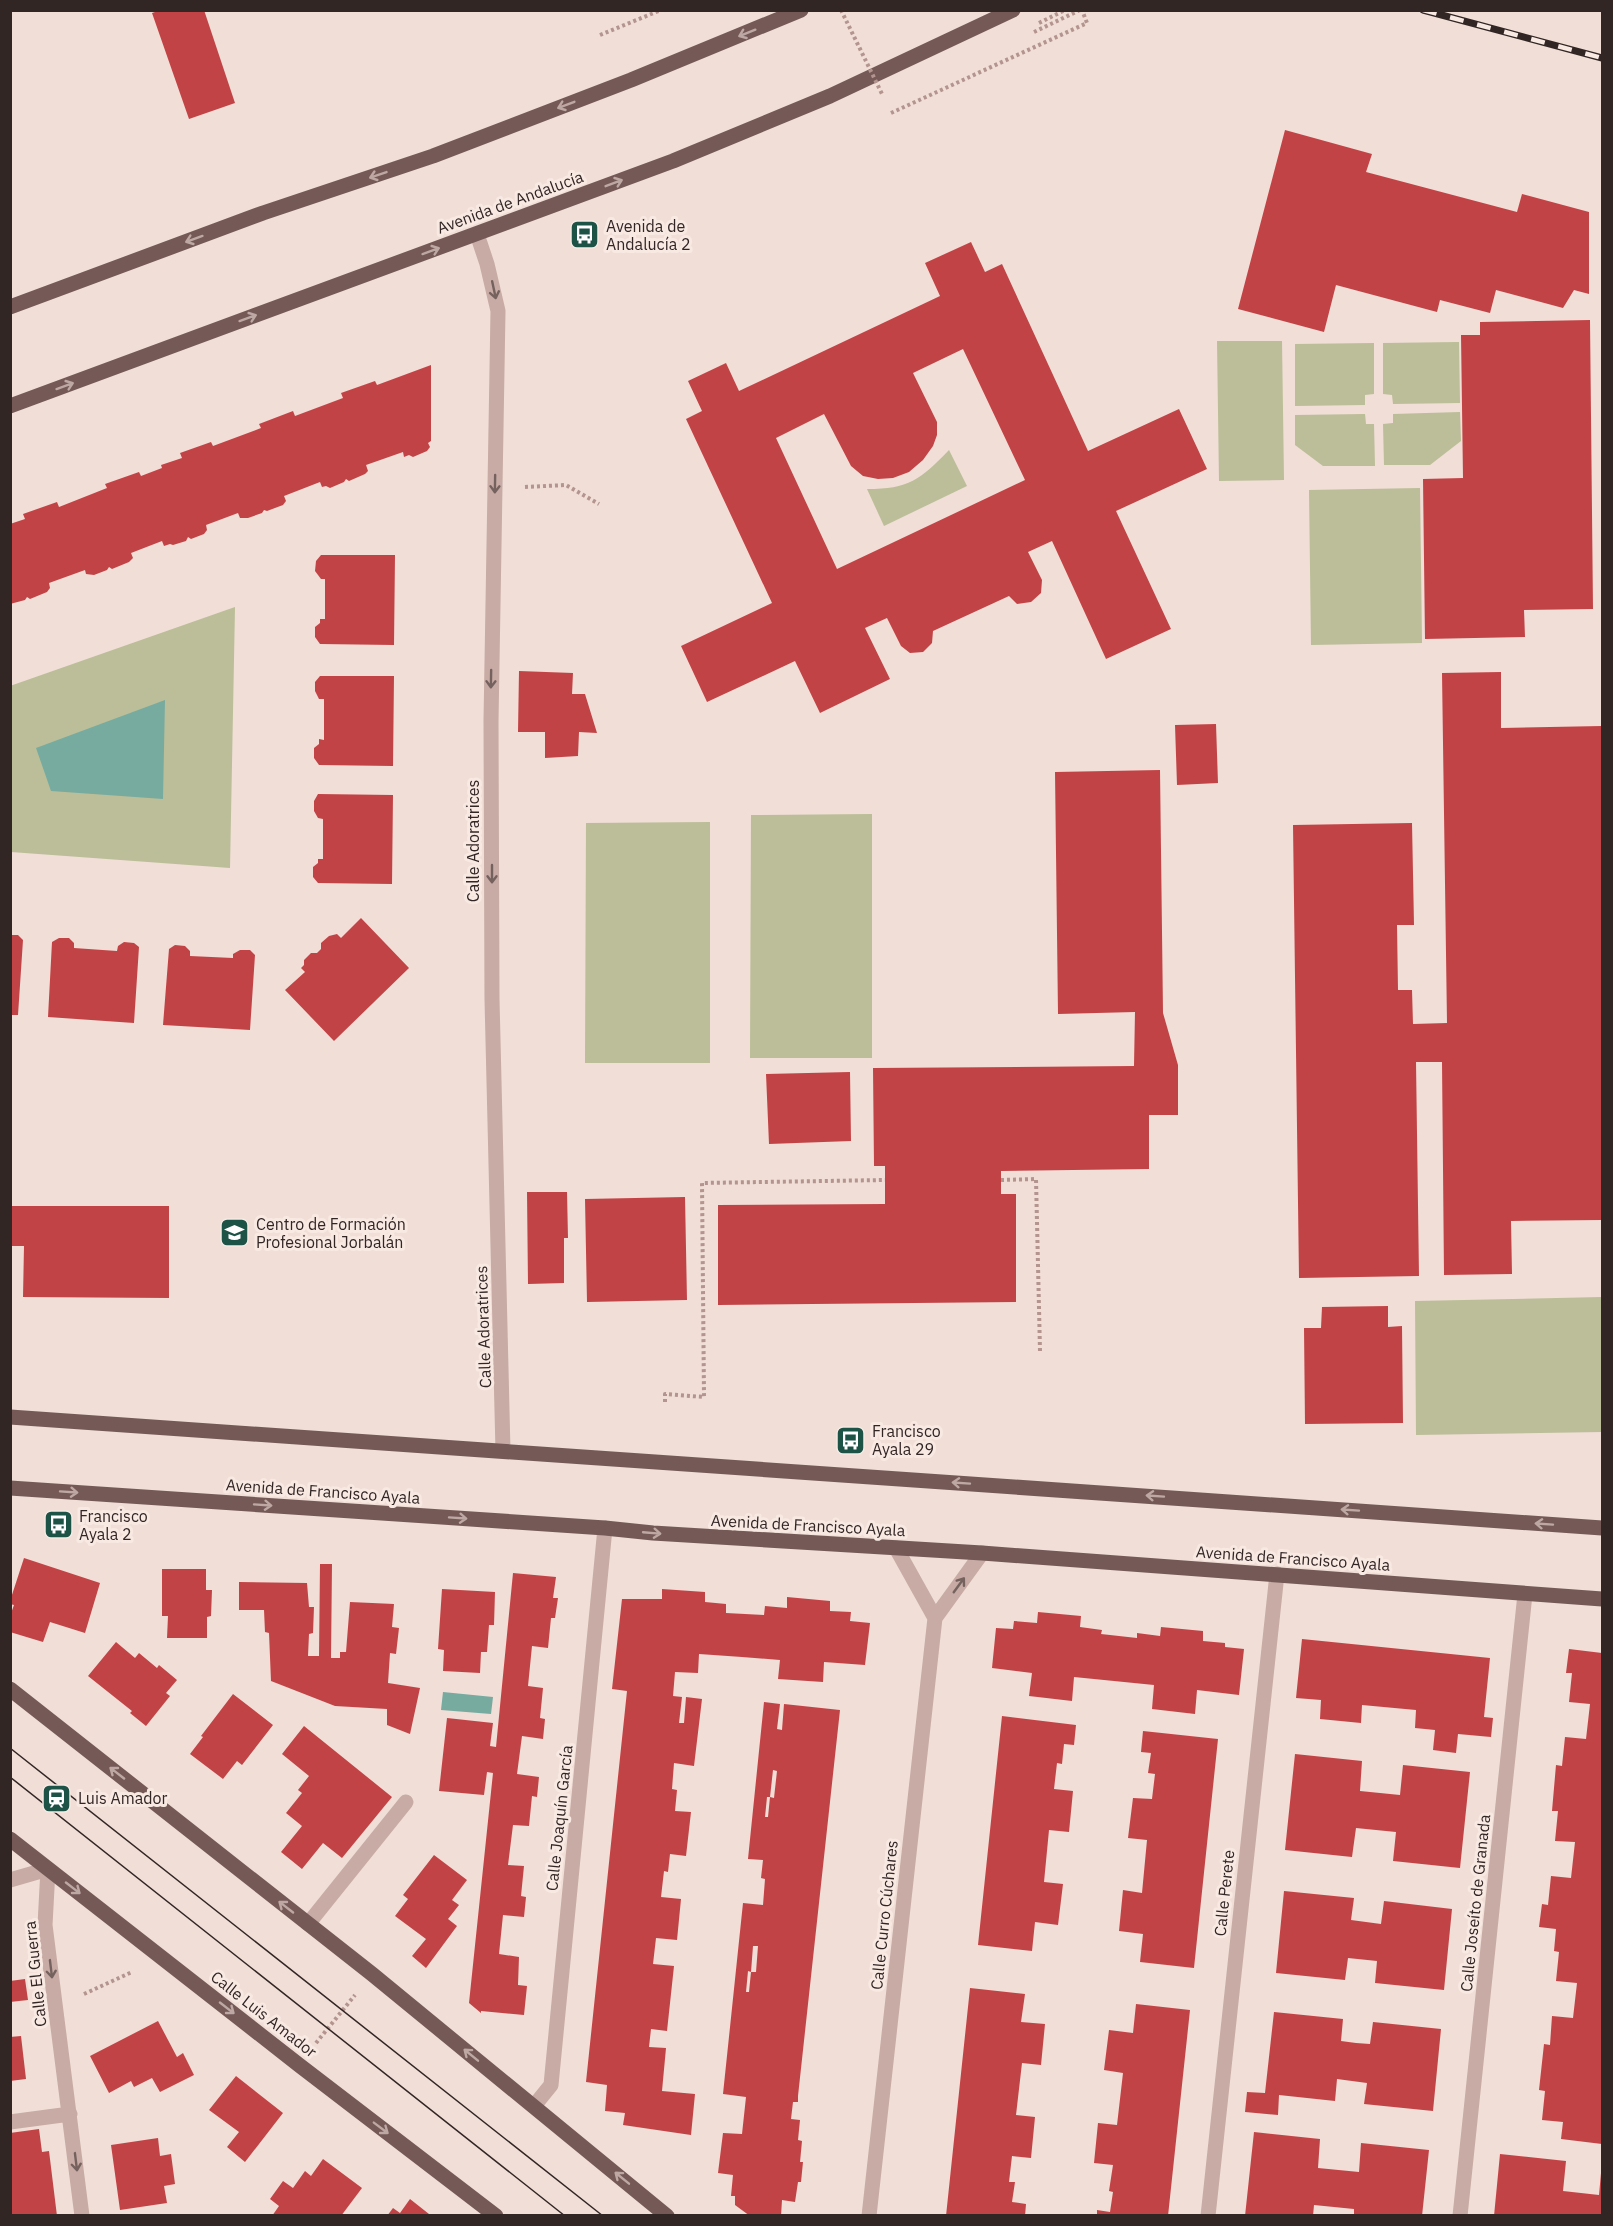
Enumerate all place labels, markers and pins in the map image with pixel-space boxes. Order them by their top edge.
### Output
place label: Avenida de Andalucía 2 [606,216,691,254]
bus stop icon: Avenida de Andalucía 2 [569,219,601,251]
place label: Centro de Formación Profesional Jorbalán [256,1214,406,1252]
school or university icon: Centro de Formación Profesional Jorbalán [219,1217,251,1249]
place label: Francisco Ayala 29 [872,1421,941,1459]
bus stop icon: Francisco Ayala 29 [835,1424,867,1456]
place label: Francisco Ayala 2 [79,1506,148,1544]
bus stop icon: Francisco Ayala 2 [42,1509,74,1541]
station icon: Luis Amador [41,1782,73,1814]
place label: Luis Amador [78,1788,168,1808]

